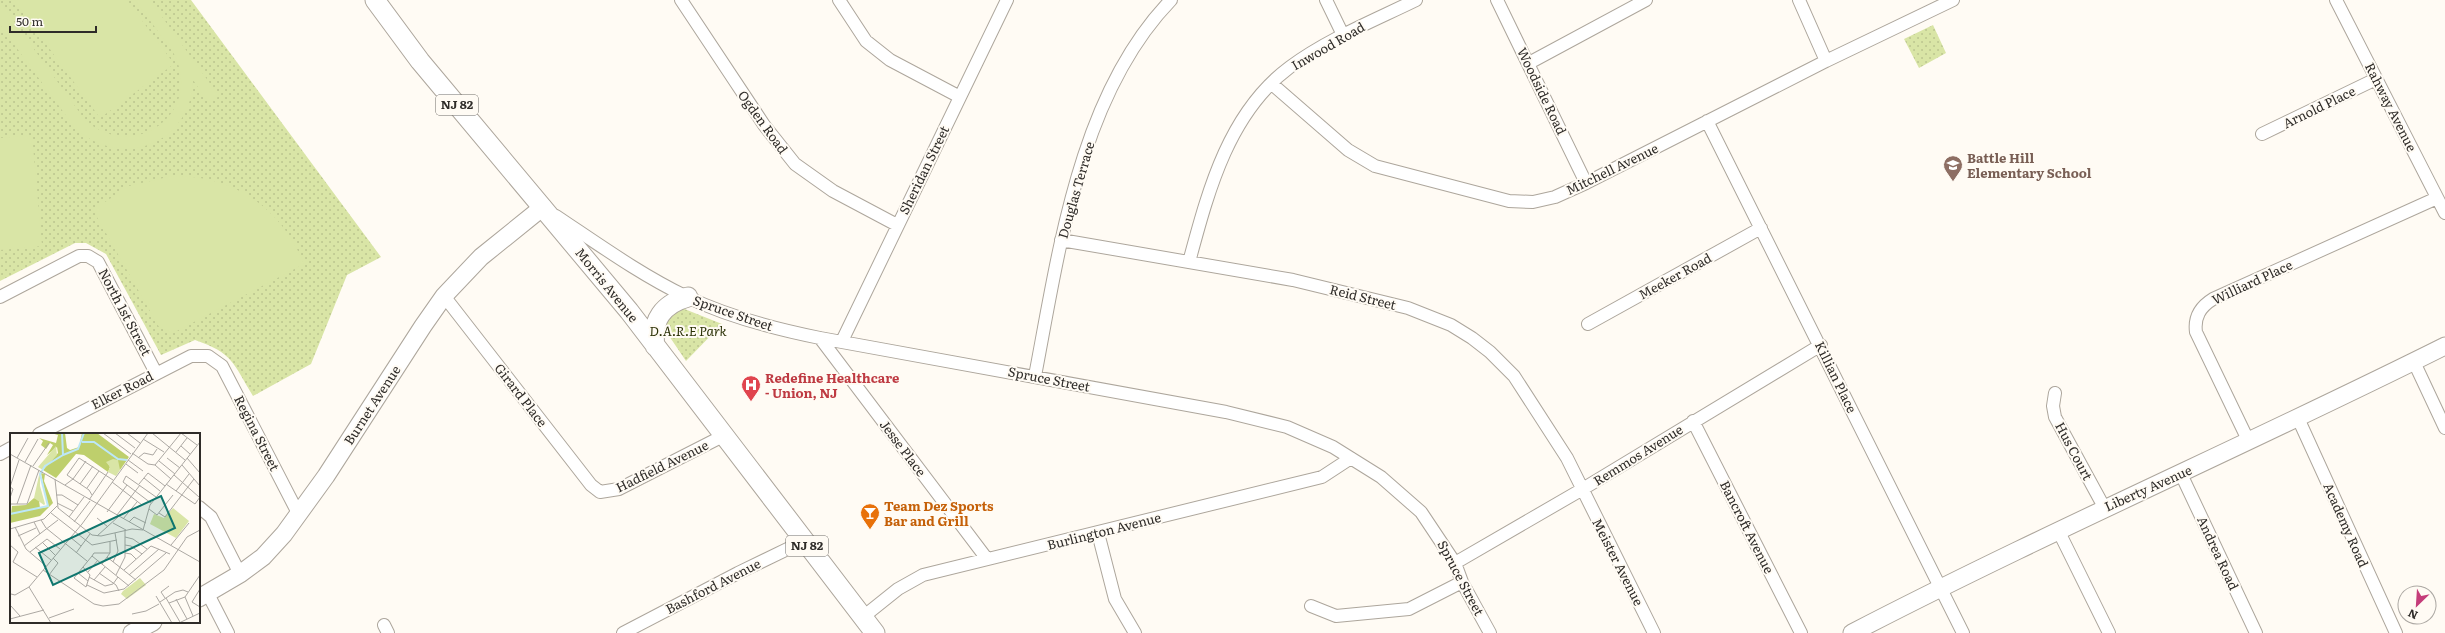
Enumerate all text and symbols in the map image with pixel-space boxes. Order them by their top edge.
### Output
scale bar [10,8,96,34]
text: 50 m [16,12,43,30]
street label: Inwood Road [1288,17,1368,74]
street label: Woodside Road [1513,44,1572,138]
street label: Rahway Avenue [2361,59,2422,155]
street label: Arnold Place [2279,81,2358,132]
street label: Ogden Road [734,86,793,157]
road number: NJ 82 [436,95,478,115]
street label: Sheridan Street [894,122,954,217]
street label: Mitchell Avenue [1562,138,1661,199]
street label: Douglas Terrace [1053,139,1099,241]
place label: Battle Hill Elementary School [1967,148,2092,182]
school or university icon: Battle Hill Elementary School [1942,154,1964,182]
street label: Morris Avenue [571,243,644,326]
street label: Meeker Road [1635,248,1715,303]
street label: Williard Place [2208,254,2295,309]
street label: North 1st Street [94,265,157,359]
street label: Reid Street [1328,279,1399,314]
street label: Spruce Street [691,290,776,335]
park label: D.A.R.E Park [649,321,727,340]
street label: Killian Place [1811,338,1862,416]
street label: Girard Place [491,359,552,431]
street label: Burnet Avenue [339,361,405,448]
street label: Spruce Street [1007,361,1092,396]
street label: Elker Road [87,366,156,413]
place label: Redefine Healthcare - Union, NJ [765,368,899,402]
hospital icon: Redefine Healthcare - Union, NJ [740,374,762,402]
street label: Regina Street [230,392,285,475]
street label: Jesse Place [876,415,931,480]
street label: Hus Court [2051,418,2098,484]
street label: Remmos Avenue [1589,419,1686,490]
inset map [10,433,200,623]
street label: Hadfield Avenue [612,435,712,496]
street label: Liberty Avenue [2101,460,2195,515]
street label: Bancroft Avenue [1716,477,1779,577]
street label: Academy Road [2319,479,2374,570]
place label: Team Dez Sports Bar and Grill [884,496,994,530]
bar icon: Team Dez Sports Bar and Grill [859,502,881,530]
street label: Burlington Avenue [1045,507,1163,554]
street label: Andrea Road [2193,513,2244,593]
street label: Meister Avenue [1588,515,1649,609]
road number: NJ 82 [786,536,828,556]
street label: Spruce Street [1434,537,1490,620]
street label: Bashford Avenue [662,553,764,618]
north arrow [2397,585,2437,625]
text: N [2405,606,2420,624]

